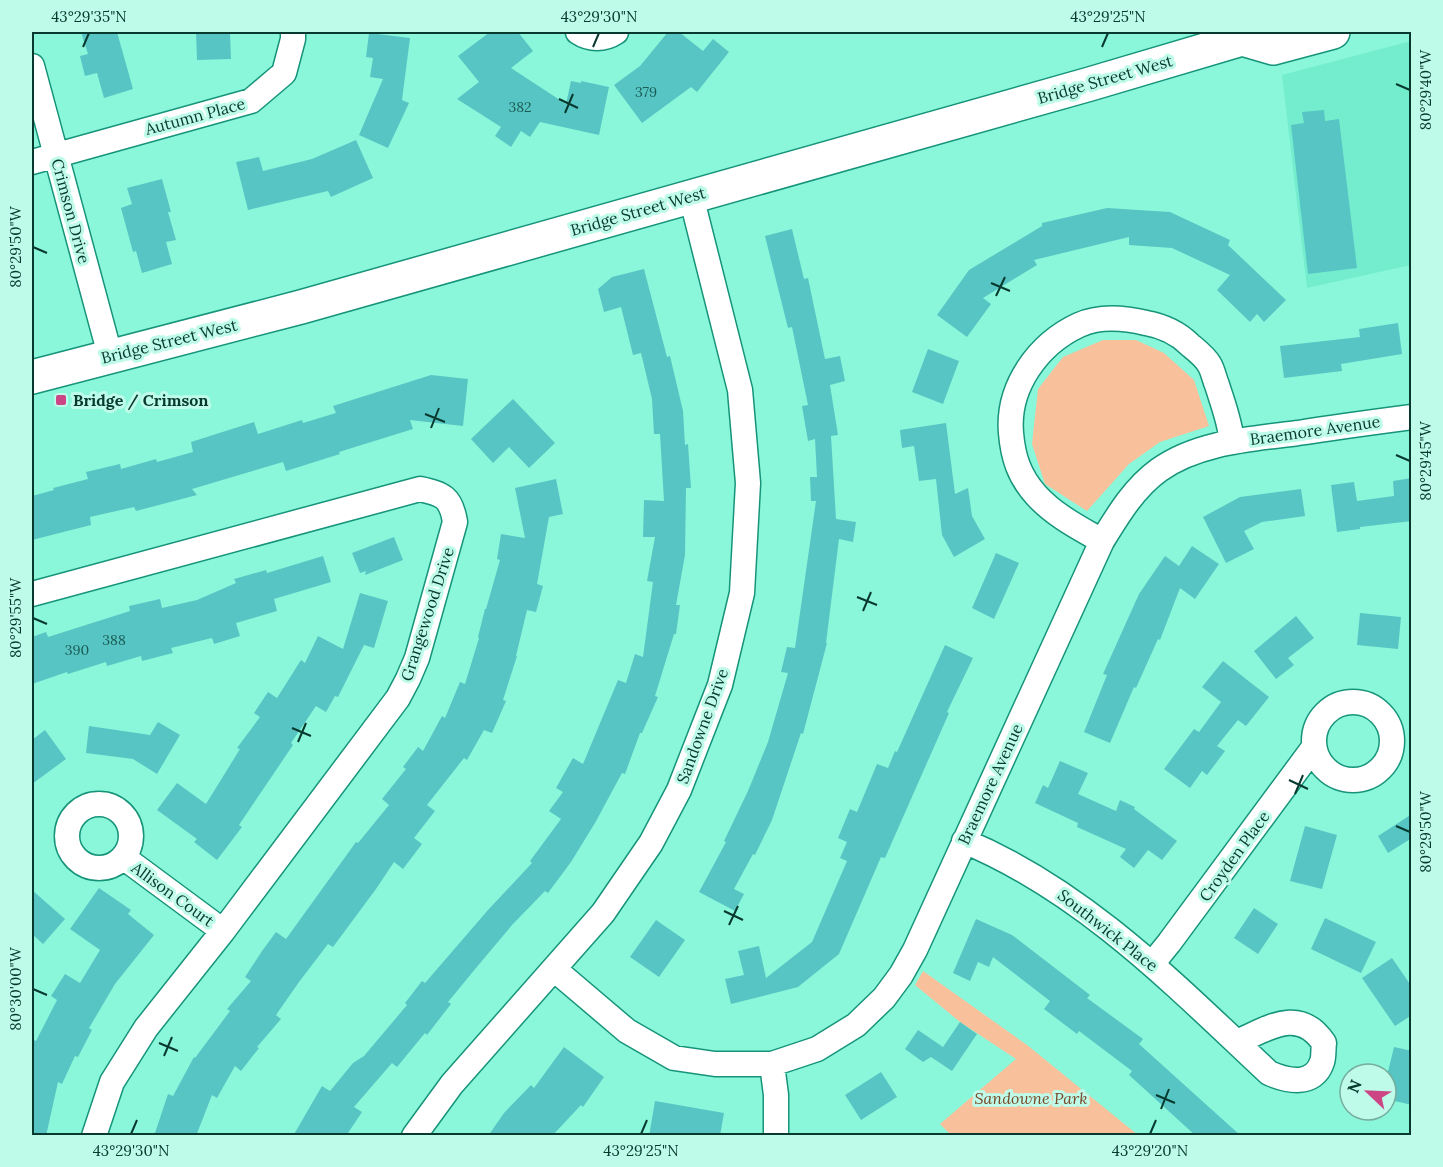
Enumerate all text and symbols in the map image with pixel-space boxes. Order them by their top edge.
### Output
text: 43°29'35"N [51,7,127,26]
text: 43°29'30"N [561,7,637,26]
text: 43°29'25"N [1070,7,1146,26]
text: 80°29'40"W [1416,49,1435,130]
street label: Bridge Street West [1035,50,1176,108]
house number: 379 [635,83,657,101]
street label: Autumn Place [142,93,248,139]
house number: 382 [508,98,532,116]
street label: Crimson Drive [47,156,95,266]
street label: Bridge Street West [568,182,709,240]
text: 80°29'50"W [6,205,25,288]
street label: Bridge Street West [99,314,240,368]
place label: Bridge / Crimson [73,390,209,411]
marker: Bridge / Crimson [54,393,68,407]
street label: Braemore Avenue [1249,411,1382,449]
text: 80°29'45"W [1416,420,1435,501]
street label: Grangewood Drive [396,544,458,683]
text: 80°29'55"W [6,577,25,658]
house number: 388 [102,631,126,649]
house number: 390 [65,641,89,659]
street label: Sandowne Drive [672,665,732,786]
street label: Braemore Avenue [953,720,1027,848]
text: 80°29'50"W [1416,790,1435,873]
street label: Croyden Place [1194,807,1274,905]
street label: Allison Court [127,857,219,931]
street label: Southwick Place [1054,885,1162,976]
text: 80°30'00"W [6,946,25,1031]
north arrow [1338,1062,1398,1122]
text: N [1343,1077,1366,1096]
park label: Sandowne Park [975,1088,1087,1108]
text: 43°29'30"N [93,1141,169,1160]
text: 43°29'25"N [603,1141,679,1160]
text: 43°29'20"N [1112,1141,1188,1160]

